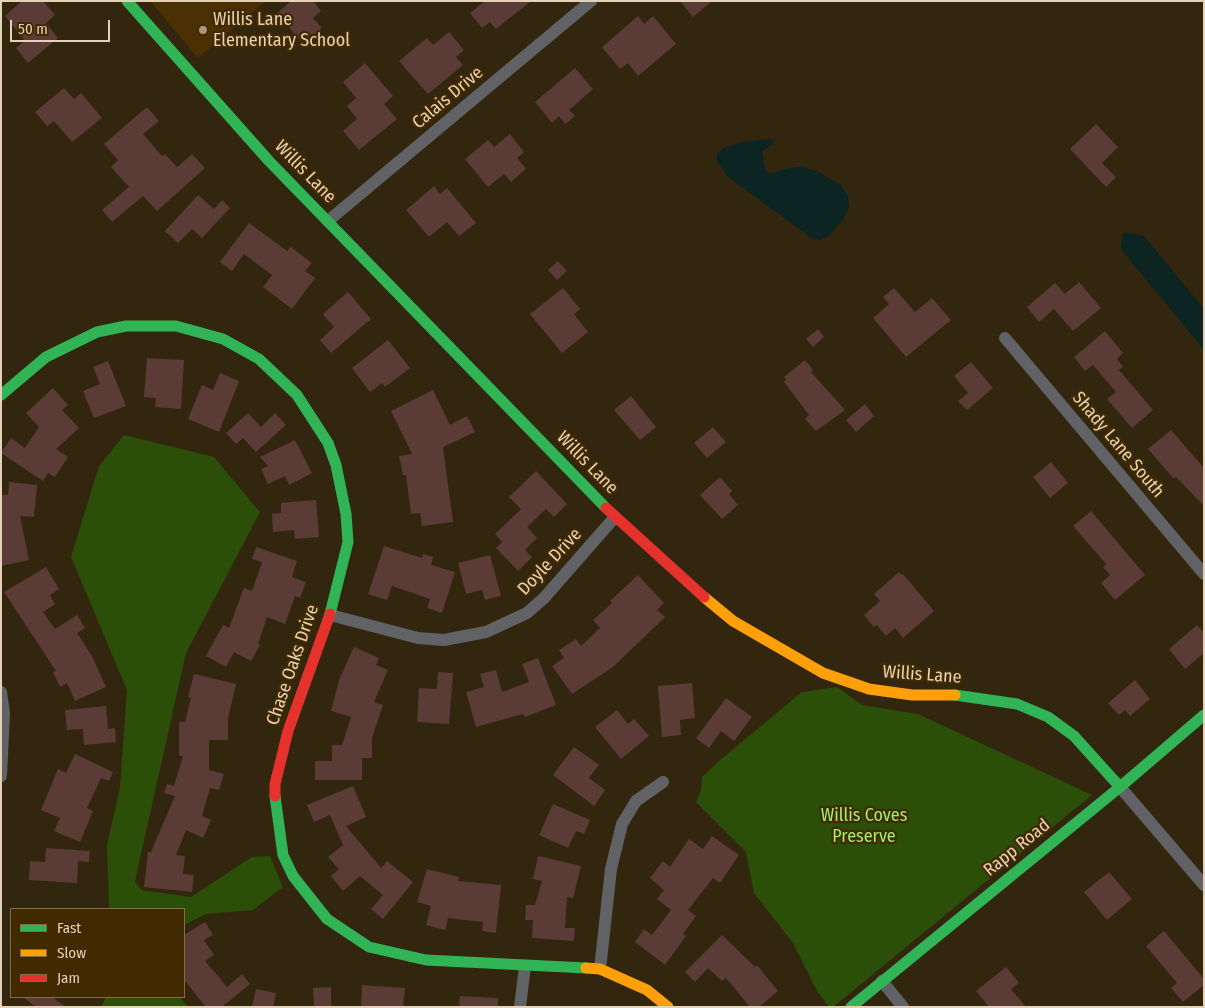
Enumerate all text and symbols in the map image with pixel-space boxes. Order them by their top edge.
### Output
place label: Willis Lane Elementary School [213,9,350,52]
scale bar [12,10,112,42]
text: 50 m [18,20,48,38]
marker: Willis Lane Elementary School [197,24,209,36]
street label: Calais Drive [408,62,488,134]
street label: Willis Lane [270,136,340,208]
street label: Shady Lane South [1067,388,1169,502]
street label: Willis Lane [552,427,622,499]
street label: Doyle Drive [514,524,586,600]
street label: Chase Oaks Drive [262,602,324,728]
street label: Willis Lane [882,661,962,689]
park label: Willis Coves Preserve [821,805,907,848]
street label: Rapp Road [979,815,1055,881]
legend [10,908,185,998]
text: Fast [57,919,81,937]
text: Slow [57,944,86,962]
text: Jam [57,969,80,987]

